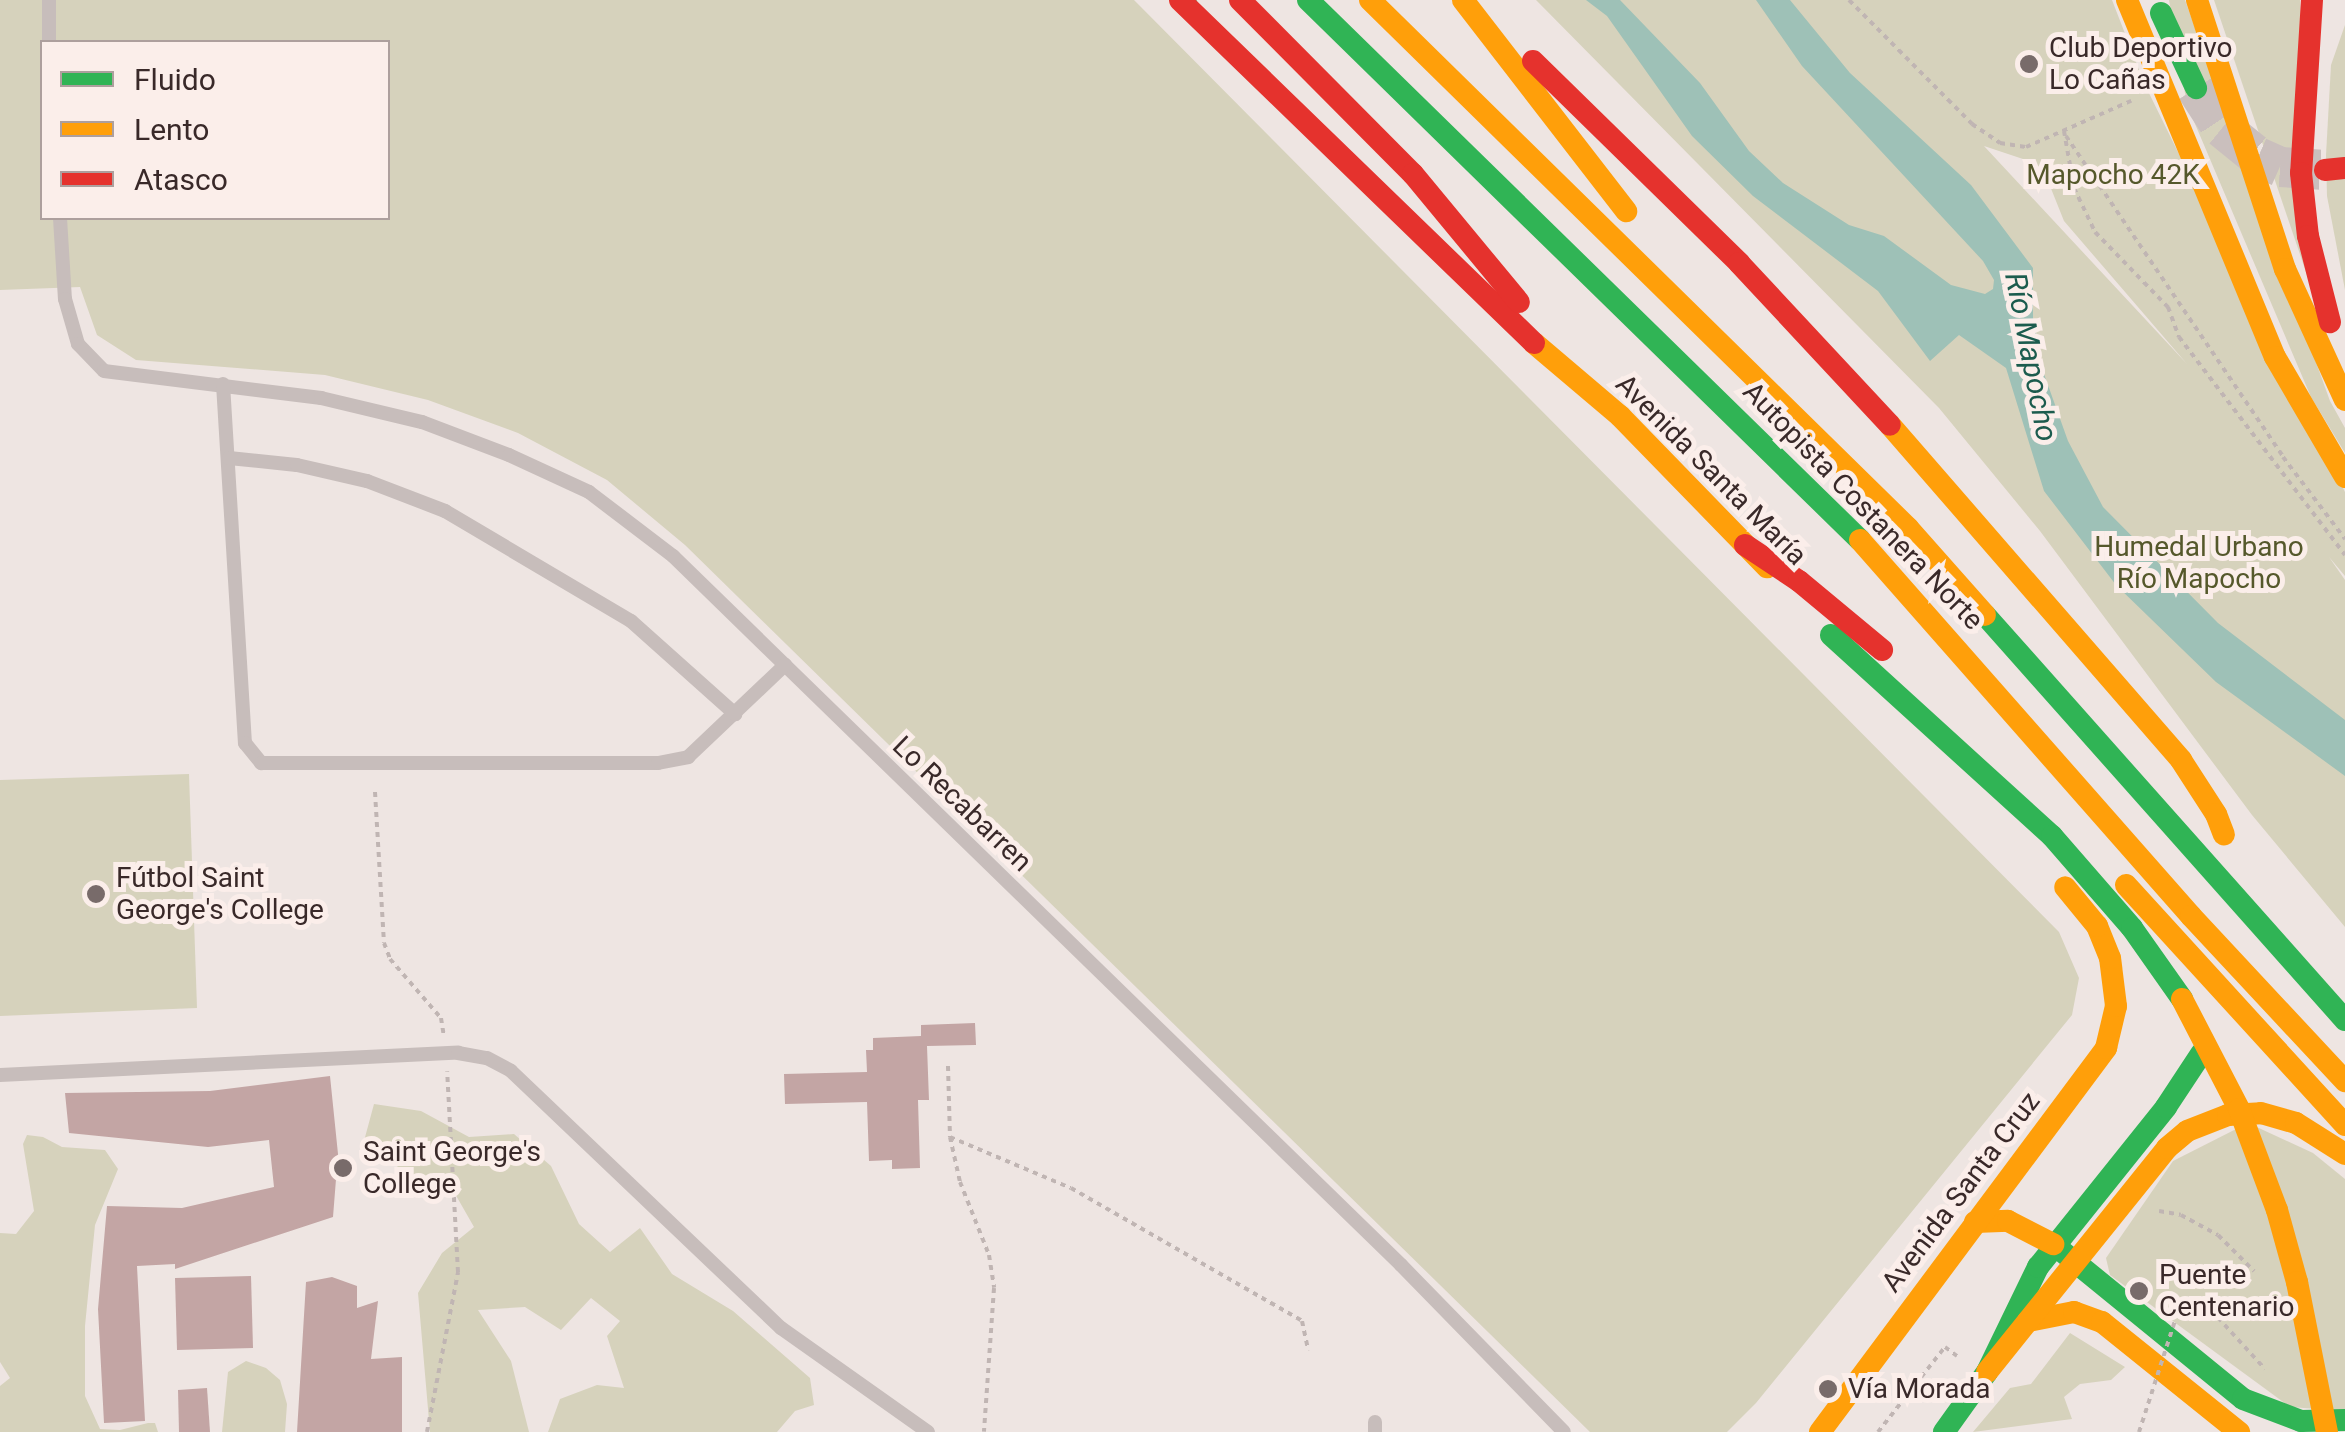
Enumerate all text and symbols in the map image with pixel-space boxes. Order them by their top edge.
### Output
place label: Club Deportivo Lo Cañas [2049,31,2233,97]
legend [40,40,390,220]
marker: Club Deportivo Lo Cañas [2018,53,2040,75]
text: Fluido [134,62,216,97]
text: Lento [134,112,209,147]
park label: Mapocho 42K [2026,158,2200,192]
text: Atasco [134,162,228,197]
water label: Río Mapocho [1997,270,2065,444]
street label: Avenida Santa María [1609,368,1813,572]
street label: Autopista Costanera Norte [1736,375,1990,637]
park label: Humedal Urbano Río Mapocho [2094,530,2304,596]
street label: Lo Recabarren [886,729,1038,879]
place label: Fútbol Saint George's College [116,861,324,927]
marker: Fútbol Saint George's College [85,883,107,905]
street label: Avenida Santa Cruz [1875,1085,2047,1299]
place label: Saint George's College [363,1135,541,1201]
marker: Saint George's College [332,1157,354,1179]
place label: Puente Centenario [2159,1258,2295,1324]
marker: Puente Centenario [2128,1280,2150,1302]
place label: Vía Morada [1848,1372,1991,1406]
marker: Vía Morada [1817,1378,1839,1400]

